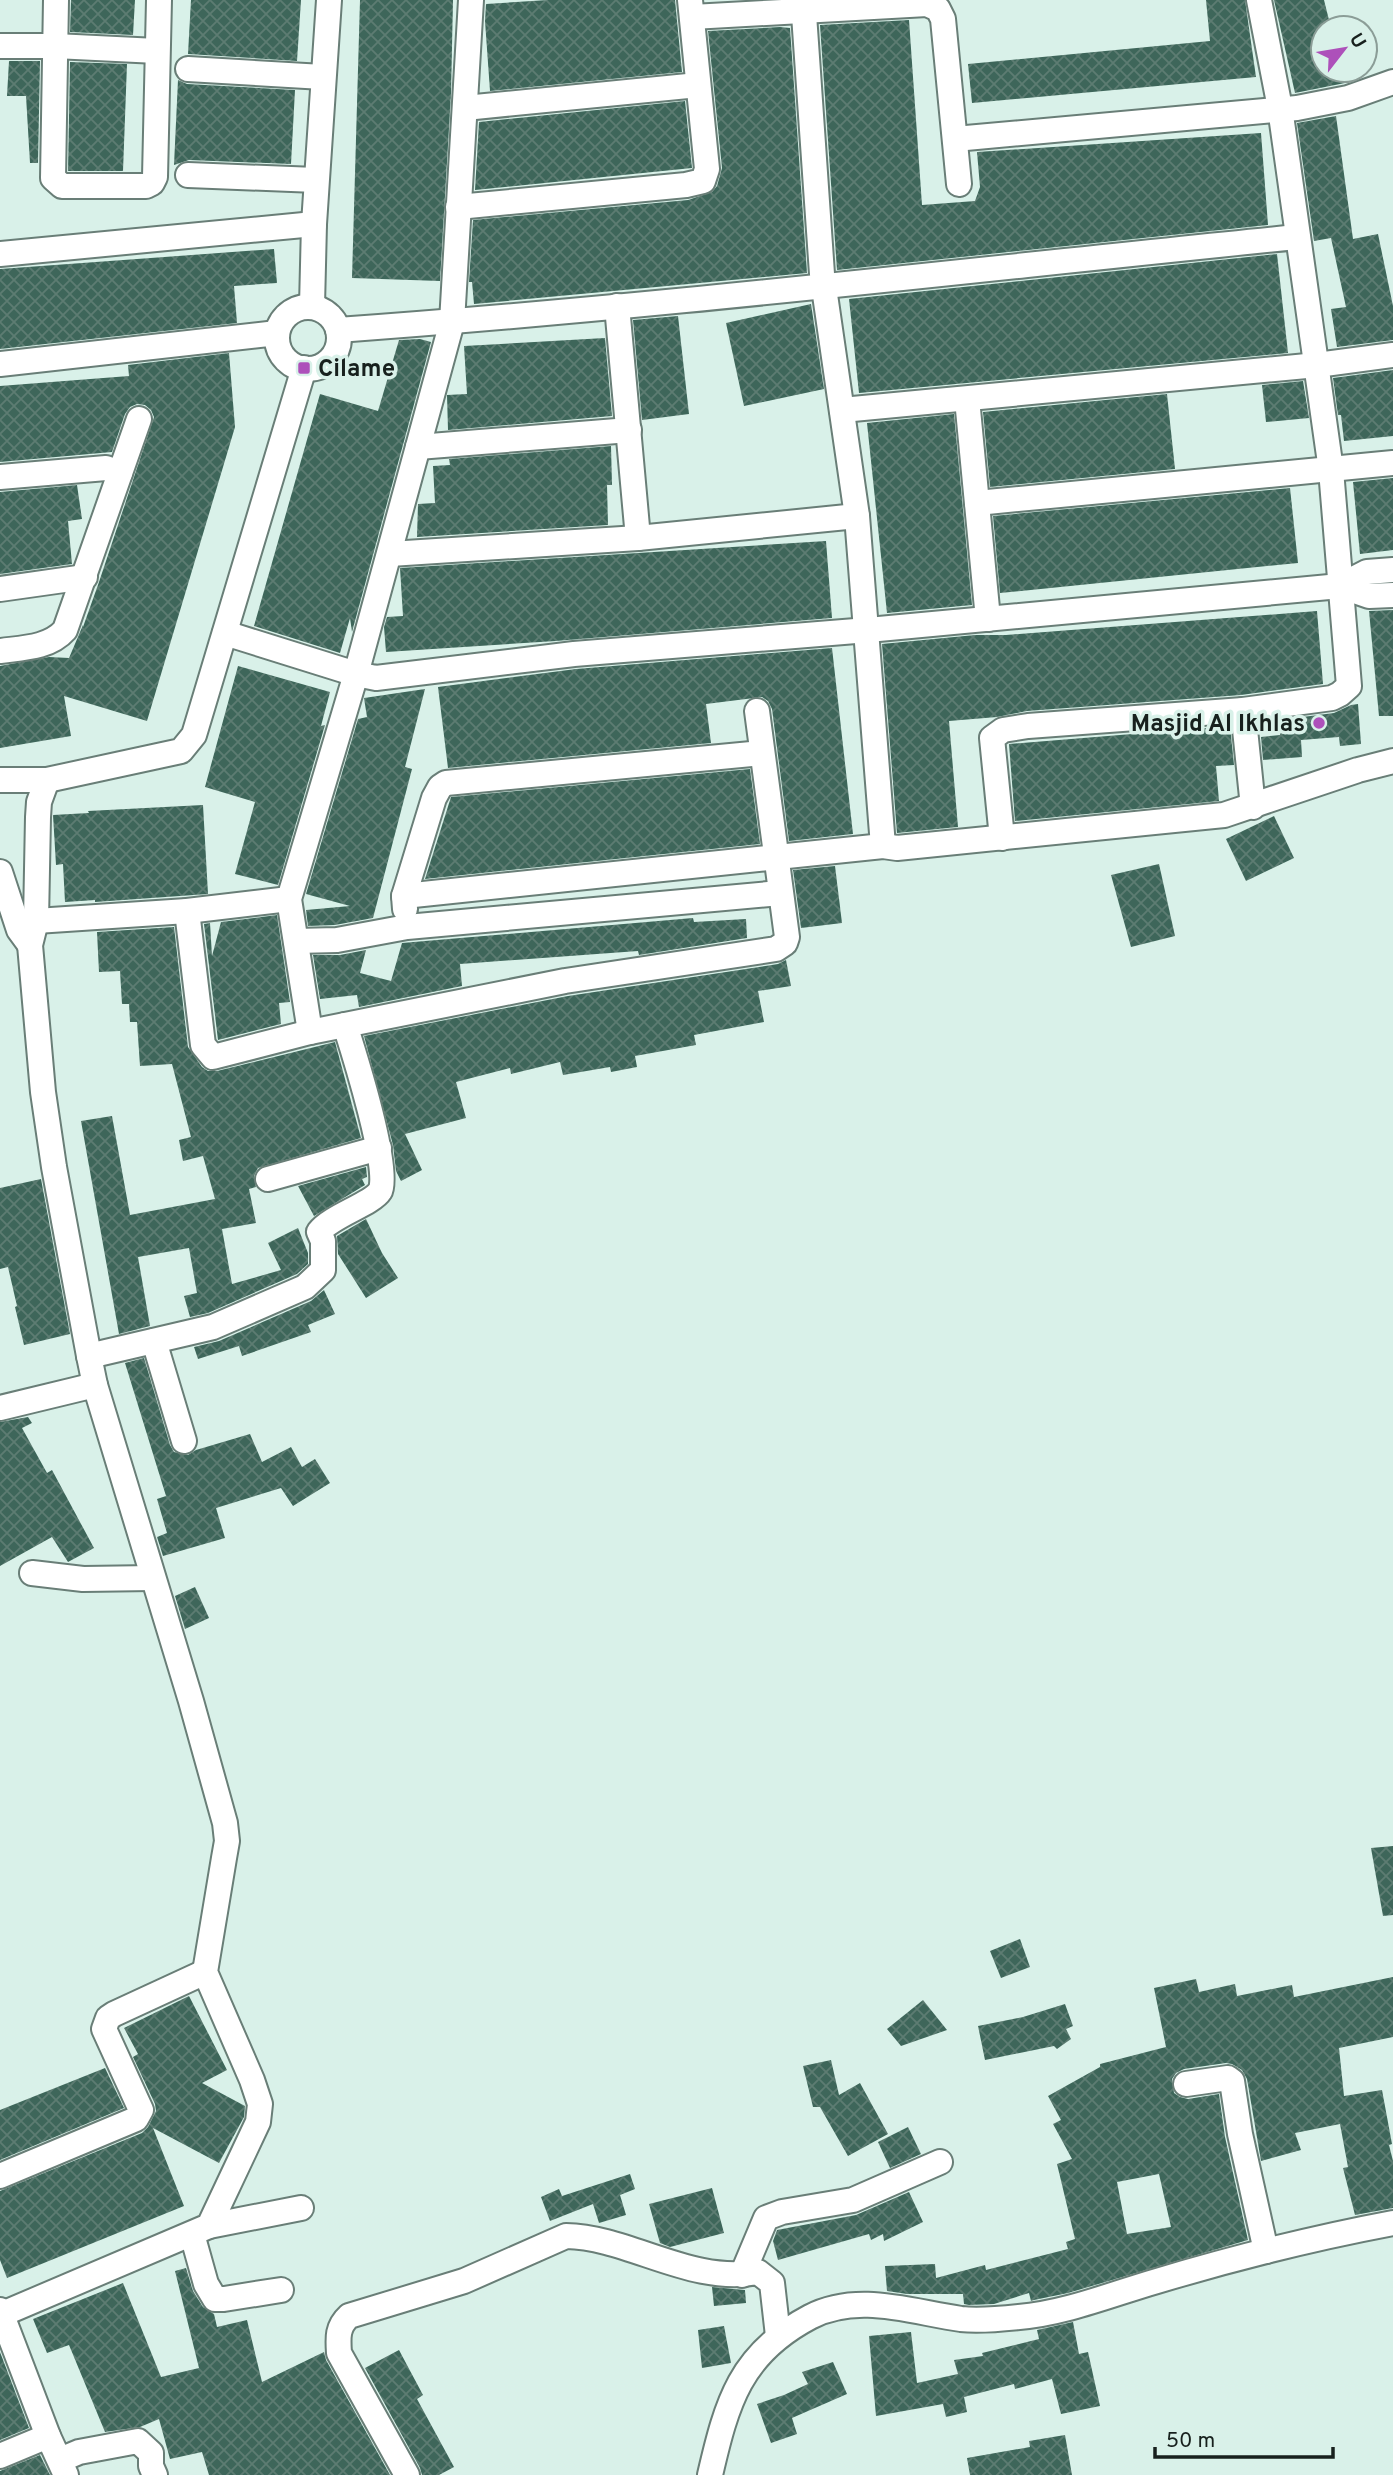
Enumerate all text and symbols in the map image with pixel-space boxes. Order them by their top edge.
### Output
north arrow [1309,14,1379,84]
text: U [1343,29,1371,53]
place label: Cilame [318,355,395,385]
marker: Cilame [296,360,312,376]
place label: Masjid Al Ikhlas [1131,710,1305,740]
marker: Masjid Al Ikhlas [1311,715,1327,731]
scale bar [1155,2416,1334,2460]
text: 50 m [1166,2428,1215,2455]

